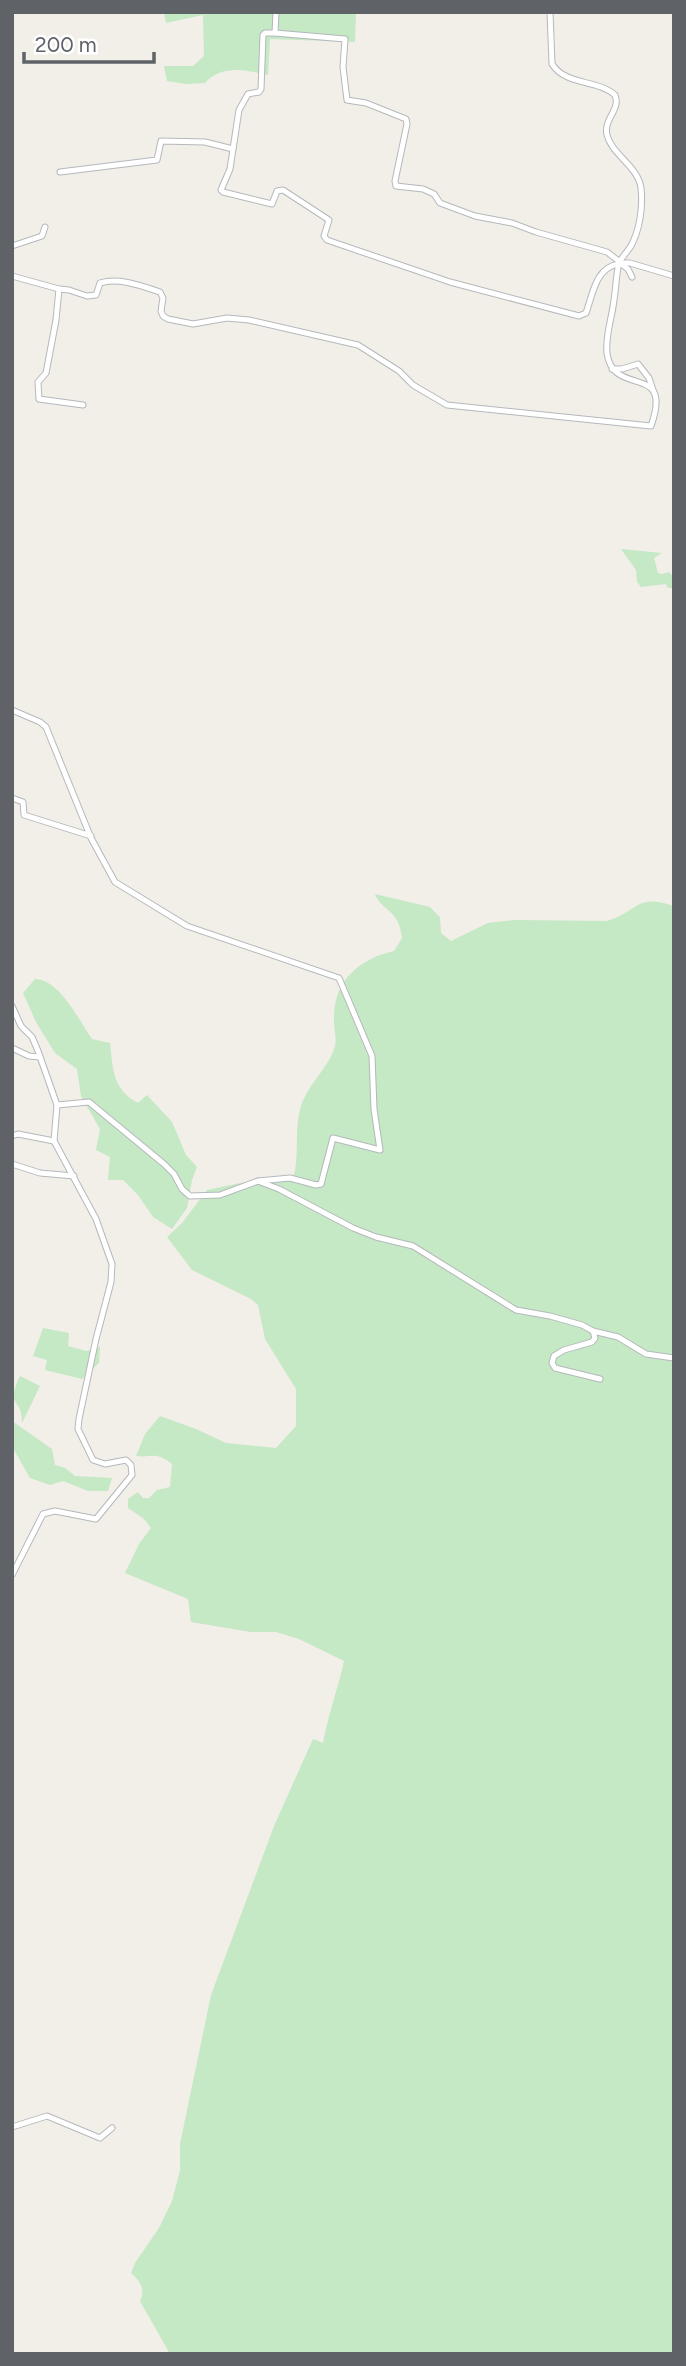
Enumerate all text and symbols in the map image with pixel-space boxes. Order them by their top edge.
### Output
scale bar [24,21,154,65]
text: 200 m [35,32,97,57]

